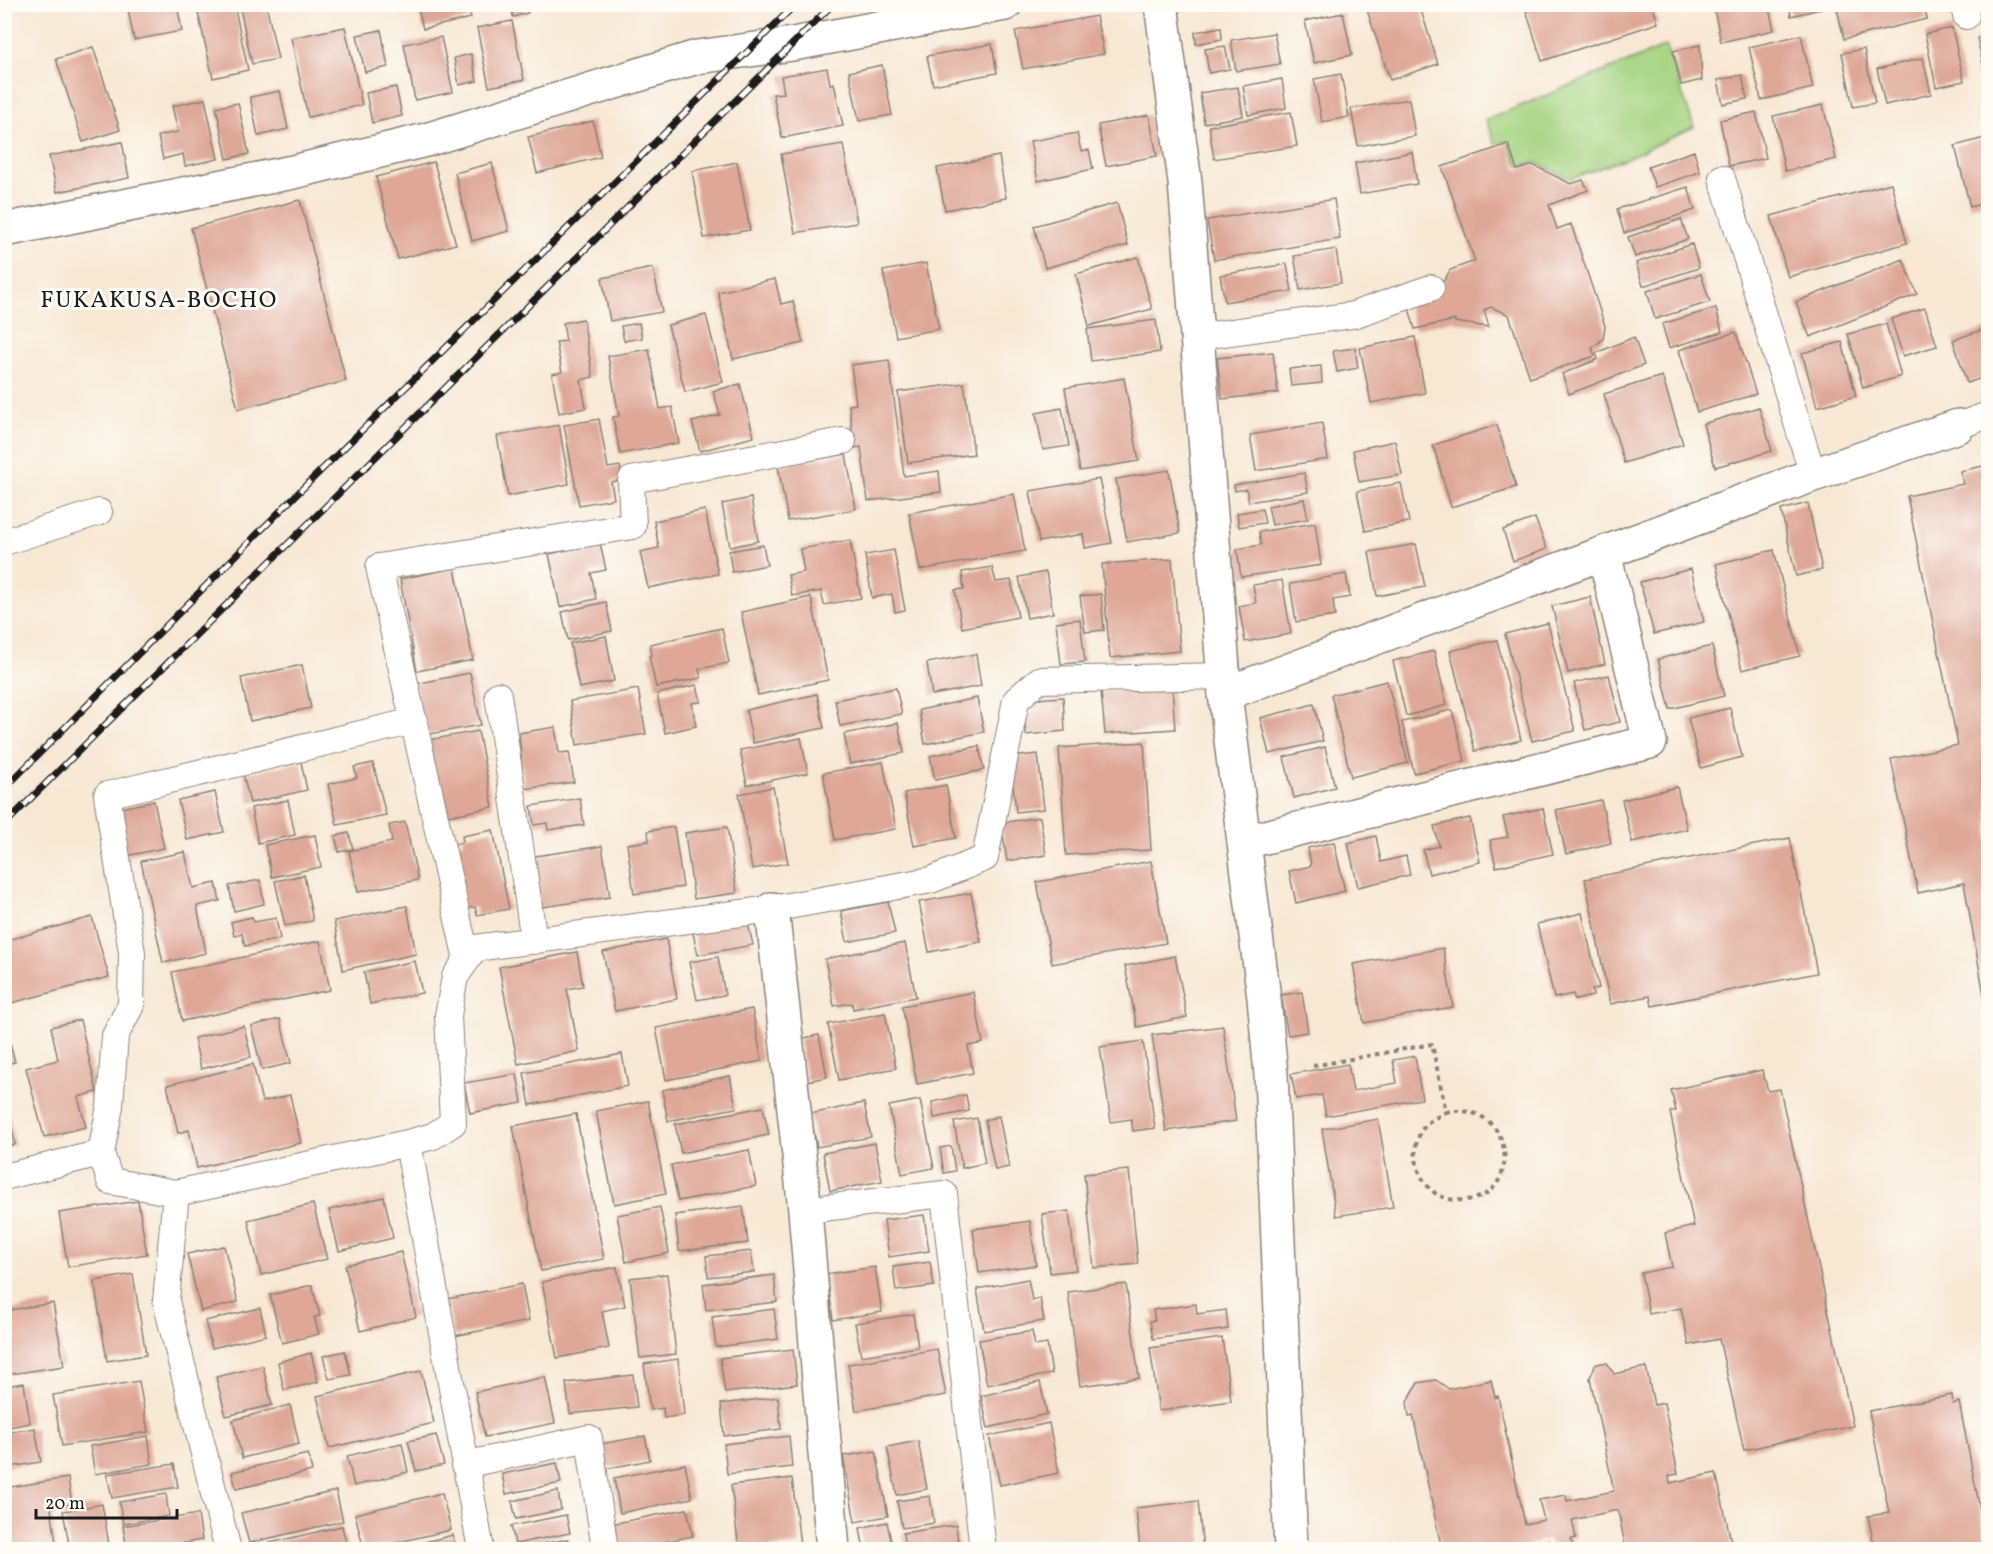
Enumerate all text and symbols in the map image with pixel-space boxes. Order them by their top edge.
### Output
district label: FUKAKUSA-BOCHO [40,284,278,318]
scale bar [36,1482,177,1520]
text: 20 m [45,1492,85,1517]

